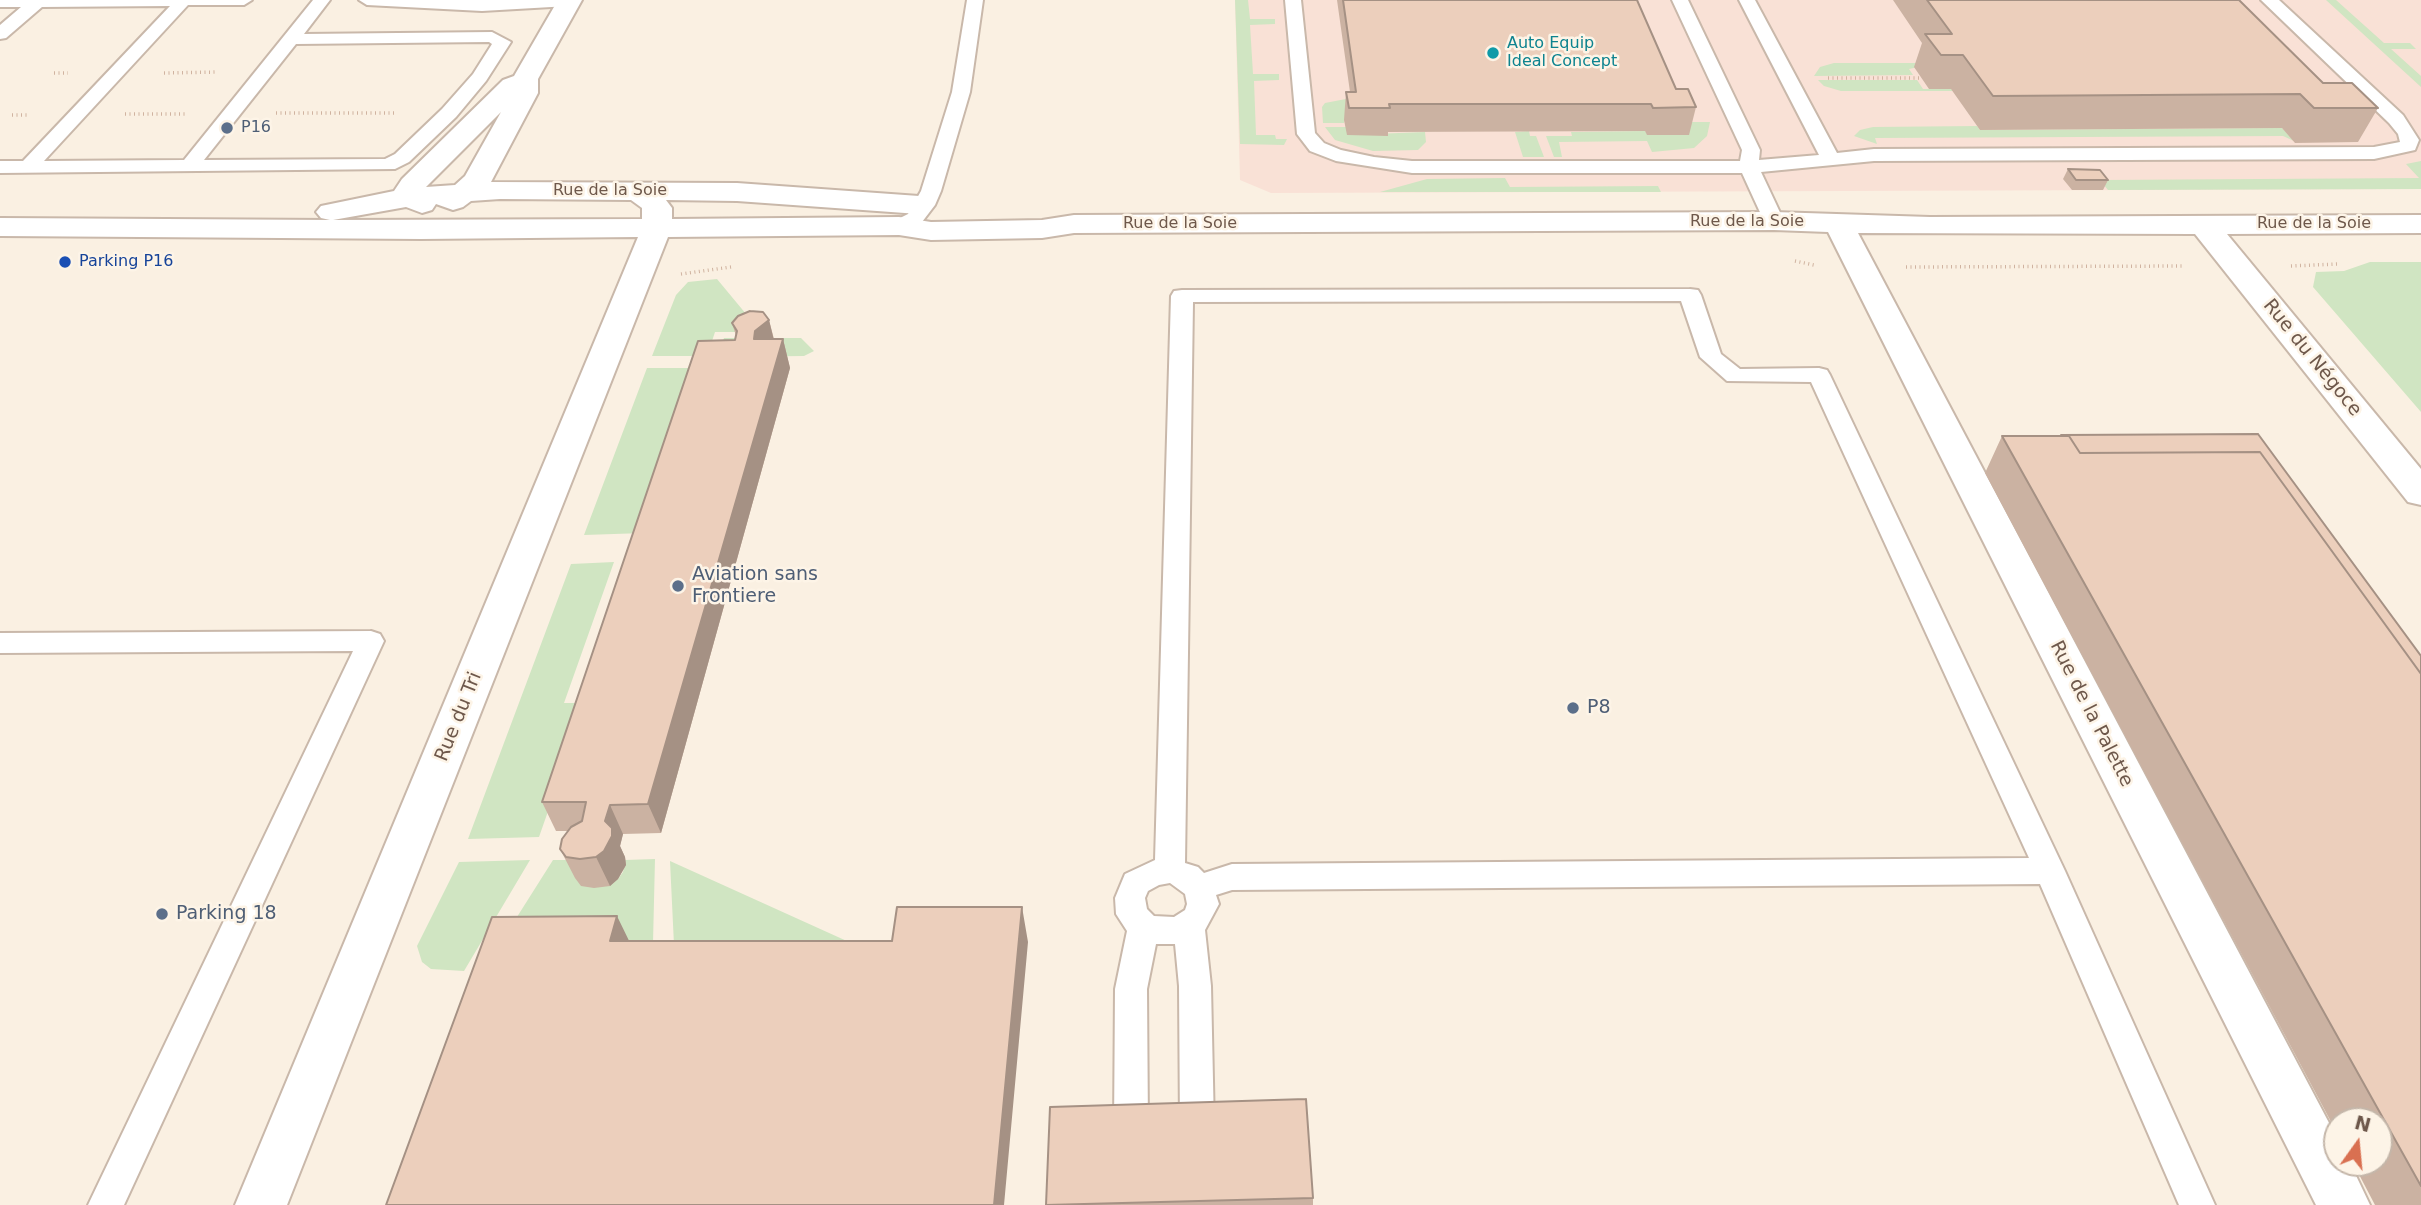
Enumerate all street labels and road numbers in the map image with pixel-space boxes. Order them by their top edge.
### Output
street label: Rue de la Soie [553,181,667,201]
street label: Rue de la Soie [1690,212,1804,232]
street label: Rue de la Soie [1123,214,1237,234]
street label: Rue de la Soie [2257,214,2371,234]
street label: Rue du Négoce [2258,295,2366,421]
street label: Rue de la Palette [2044,637,2138,791]
street label: Rue du Tri [431,669,487,765]

